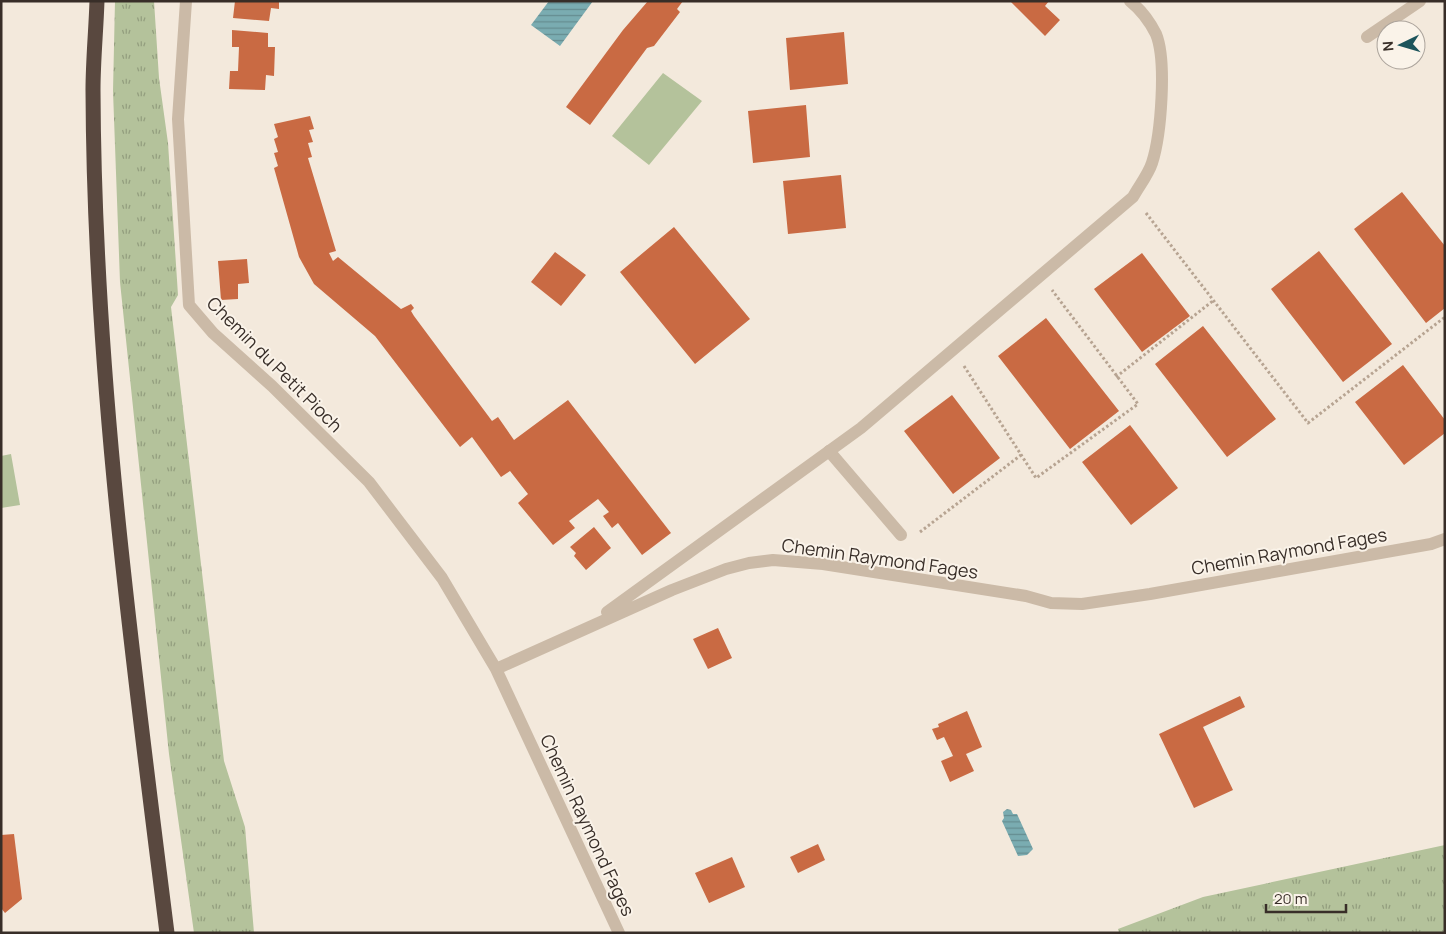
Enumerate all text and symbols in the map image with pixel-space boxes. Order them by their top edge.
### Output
north arrow [1376,20,1426,70]
text: N [1378,40,1397,52]
street label: Chemin du Petit Pioch [202,291,348,437]
street label: Chemin Raymond Fages [1189,522,1389,580]
street label: Chemin Raymond Fages [780,532,980,584]
street label: Chemin Raymond Fages [535,730,641,920]
scale bar [1266,882,1346,914]
text: 20 m [1274,888,1307,909]

